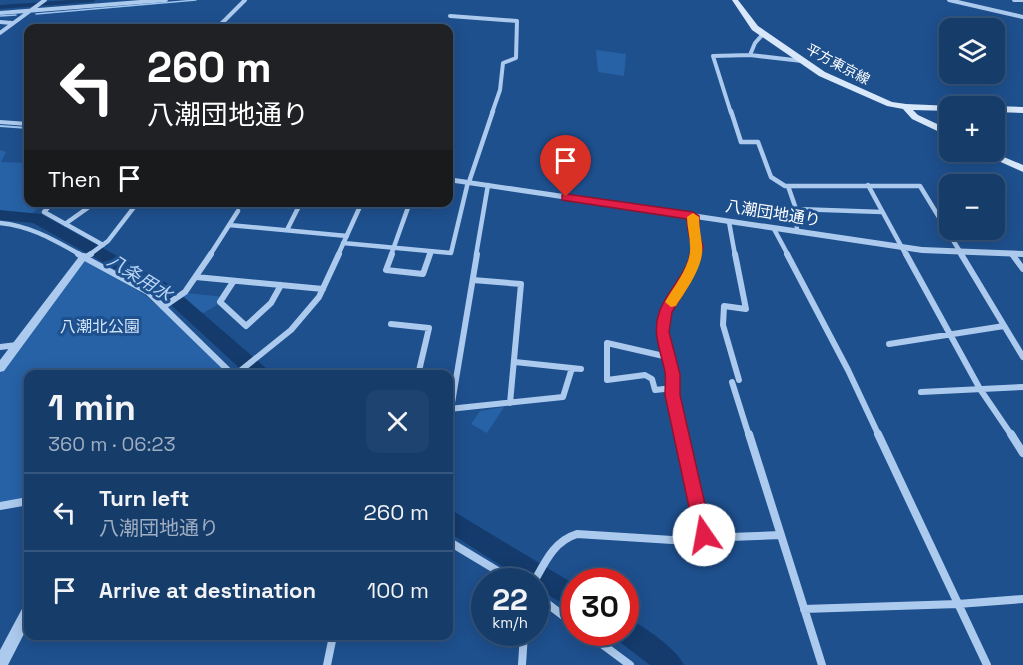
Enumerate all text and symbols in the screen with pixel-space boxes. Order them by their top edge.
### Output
map controls [939,18,1005,240]
button: layers [939,18,1005,84]
street label: 平方東京線 [803,40,873,88]
text: 260 m [147,41,272,94]
icon: left [48,48,126,126]
button: + [939,96,1005,162]
text: 八潮団地通り [147,97,309,132]
pin [540,135,591,197]
icon: arrive [549,144,582,177]
icon: arrive [113,162,146,195]
text: Then [48,165,101,193]
button: − [939,174,1005,240]
street label: 八潮団地通り [724,195,822,231]
water label: 八条用水 [103,248,178,307]
park label: 八潮北公園 [60,316,140,337]
text: 1 min [48,385,136,431]
button: close [366,390,429,453]
text: 360 m · 06:23 [48,431,176,457]
text: Turn left [99,484,189,512]
icon: left [48,496,81,529]
text: 260 m [364,498,429,526]
position arrow [672,503,736,567]
text: 八潮団地通り [99,515,219,541]
speed limit sign: 30 [561,568,639,646]
icon: arrive [48,574,81,607]
text: Arrive at destination [99,576,316,604]
text: 100 m [367,576,429,604]
text: 22 [492,580,528,619]
text: km/h [492,613,528,632]

